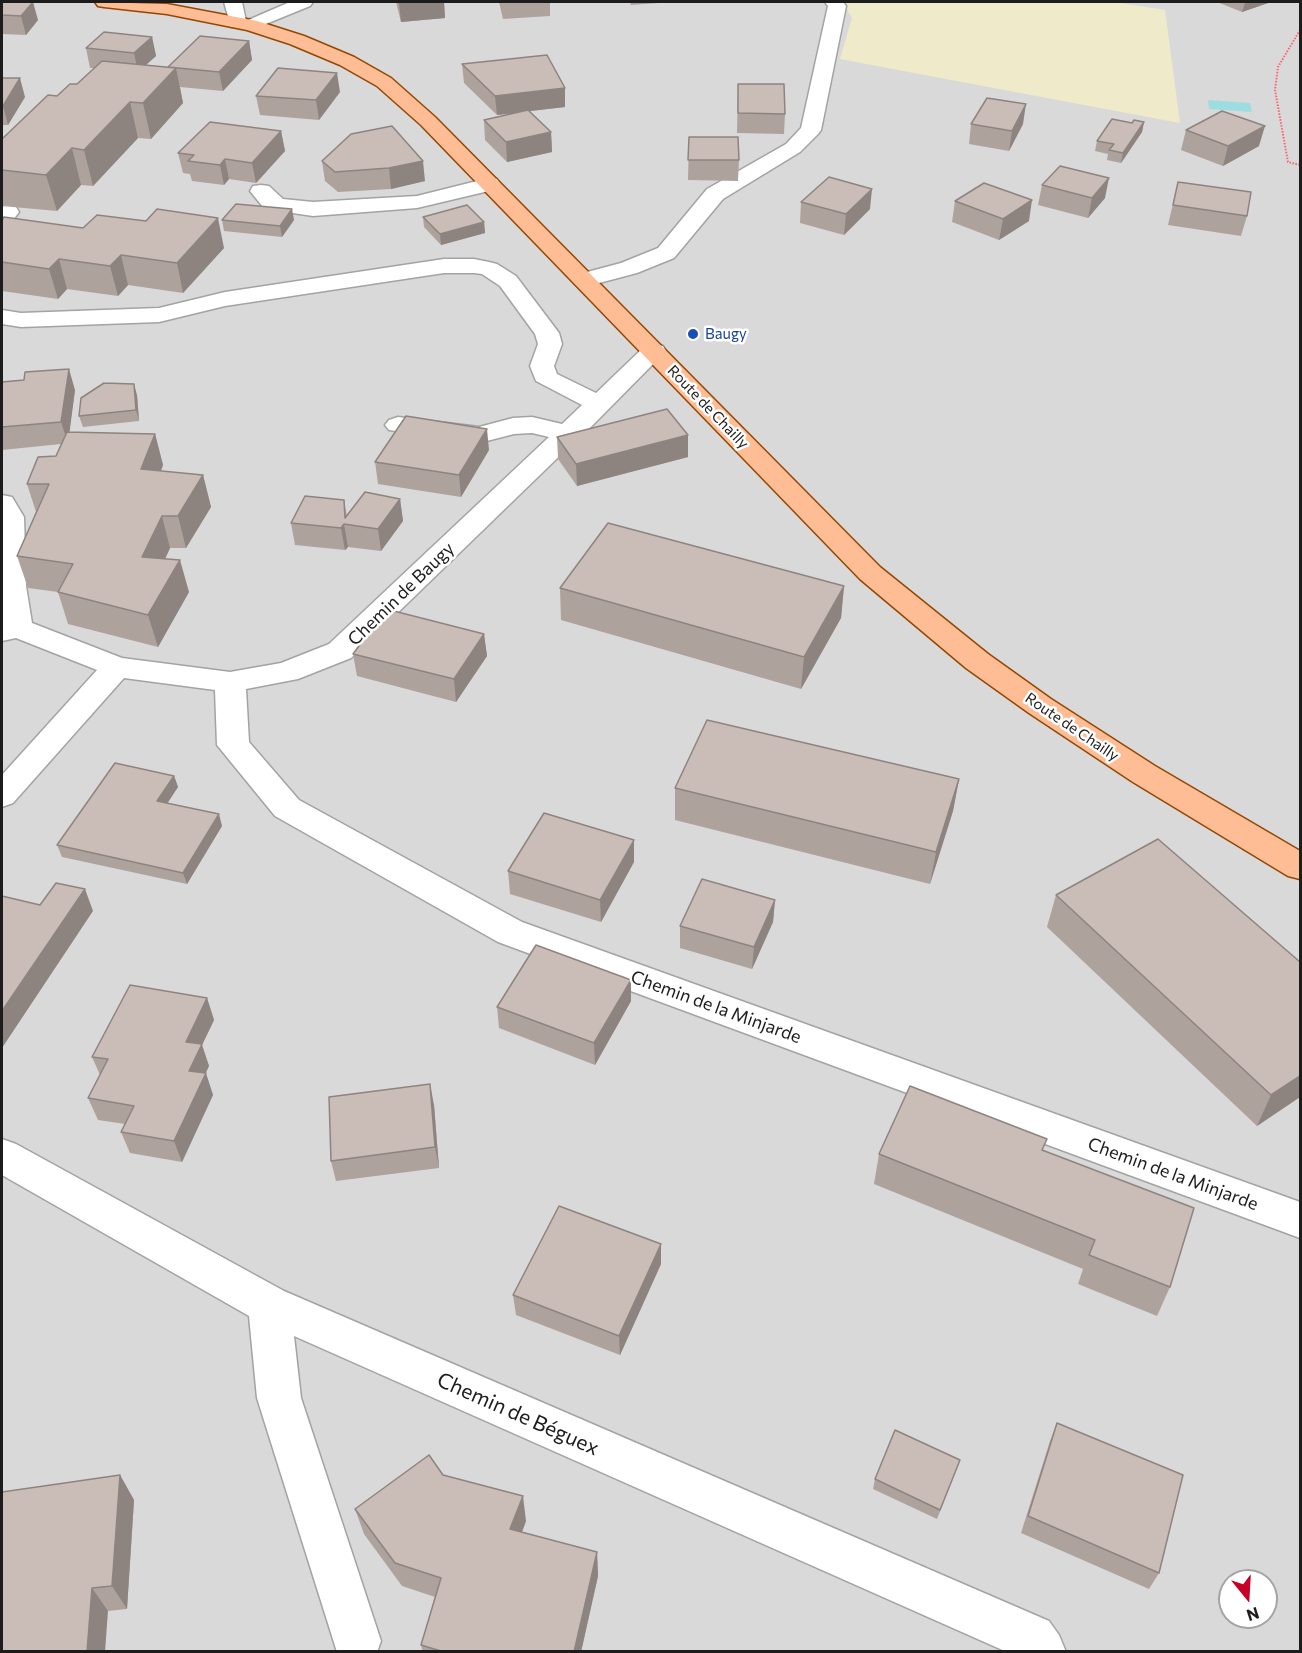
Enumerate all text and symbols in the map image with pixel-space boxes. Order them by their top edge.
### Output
place label: Baugy [705,325,747,343]
marker: Baugy [686,327,700,341]
street label: Route de Chailly [664,361,752,453]
street label: Chemin de Baugy [343,538,459,650]
street label: Route de Chailly [1022,689,1122,765]
street label: Chemin de la Minjarde [628,966,804,1048]
street label: Chemin de la Minjarde [1085,1133,1261,1215]
street label: Chemin de Béguex [433,1367,603,1461]
north arrow [1218,1569,1278,1629]
text: N [1244,1604,1262,1626]

